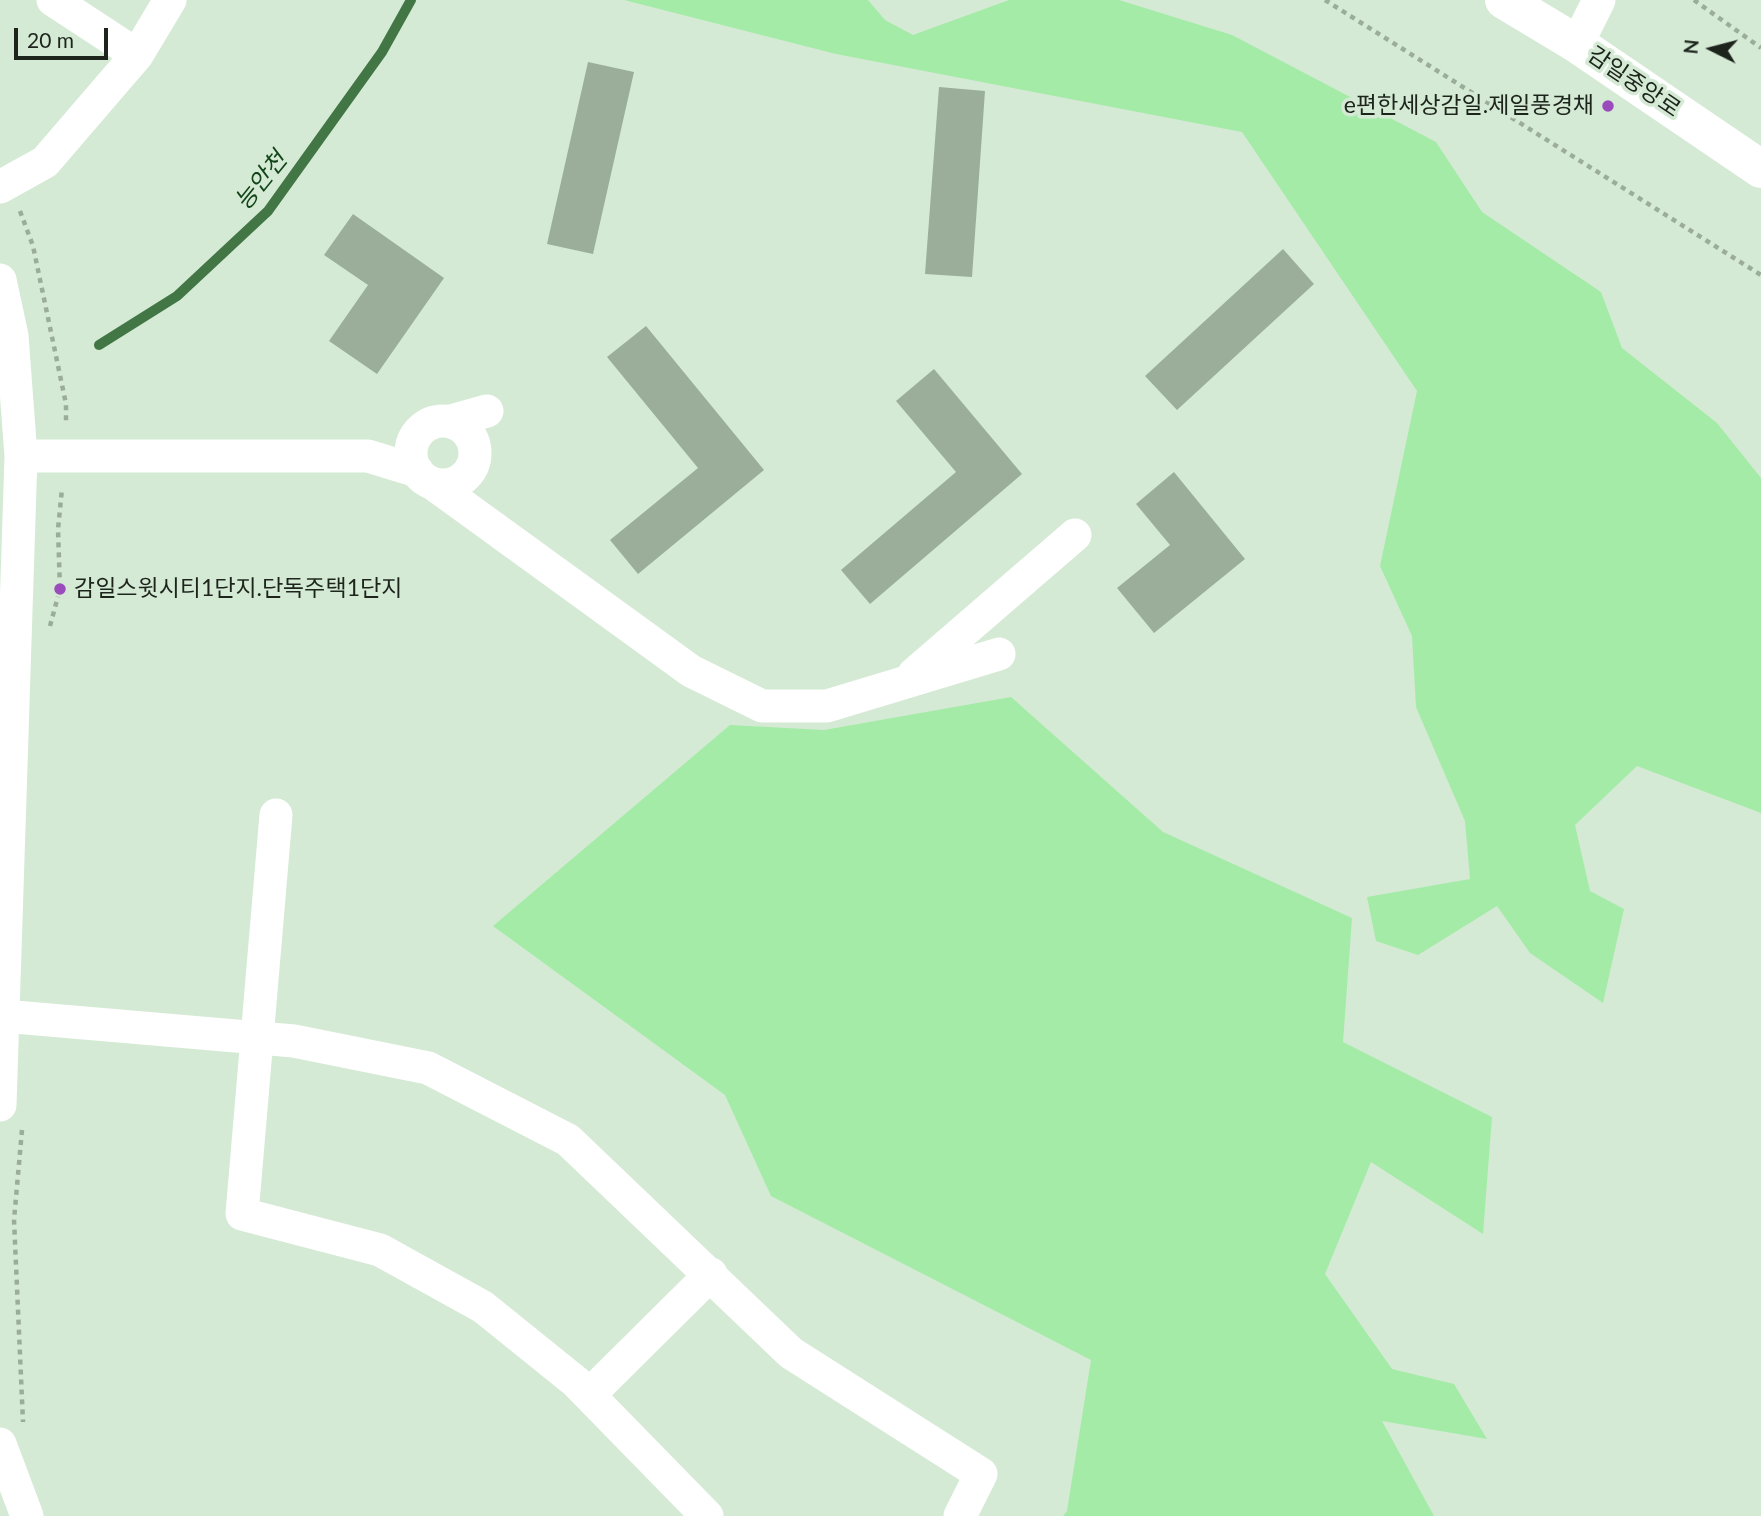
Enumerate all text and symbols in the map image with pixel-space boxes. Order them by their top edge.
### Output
scale bar [18,14,112,58]
north arrow [1677,14,1747,84]
text: 20 m [27,27,74,52]
text: N [1678,38,1703,55]
street label: 감일중앙로 [1582,41,1686,123]
place label: e편한세상감일.제일풍경채 [1344,92,1594,120]
marker: e편한세상감일.제일풍경채 [1600,98,1616,114]
water label: 능안천 [229,146,293,216]
place label: 감일스윗시티1단지.단독주택1단지 [74,575,402,603]
marker: 감일스윗시티1단지.단독주택1단지 [52,581,68,597]

